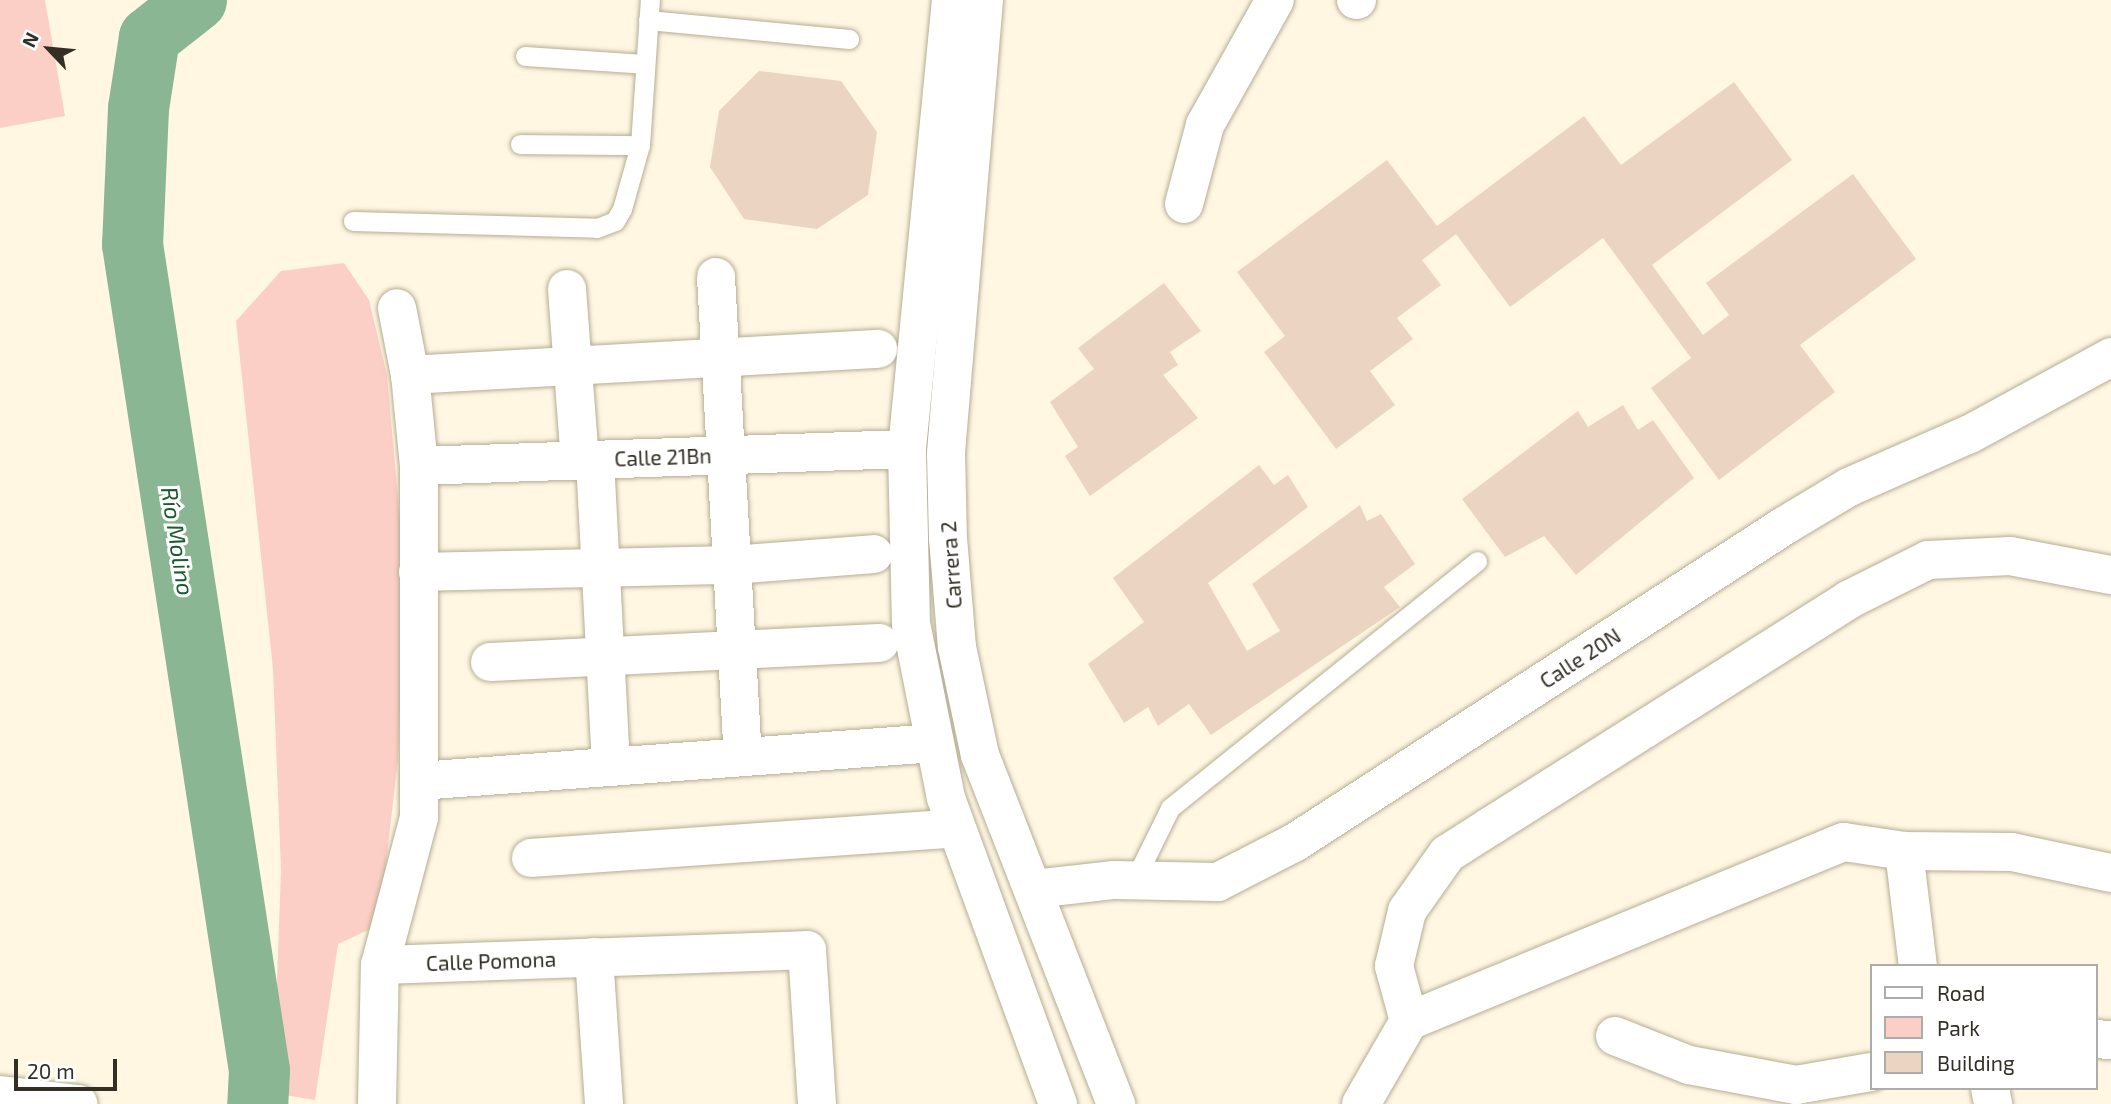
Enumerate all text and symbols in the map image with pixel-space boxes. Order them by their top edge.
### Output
north arrow [14,14,84,84]
text: N [16,28,43,51]
street label: Calle 21Bn [614,443,712,471]
water label: Río Molino [156,485,200,597]
street label: Carrera 2 [935,520,967,610]
street label: Calle 20N [1535,623,1625,693]
street label: Calle Pomona [426,946,556,976]
legend [1870,964,2097,1090]
text: Road [1937,980,1985,1005]
text: Park [1937,1015,1980,1040]
scale bar [18,1044,121,1088]
text: Building [1937,1050,2015,1075]
text: 20 m [27,1058,75,1083]

